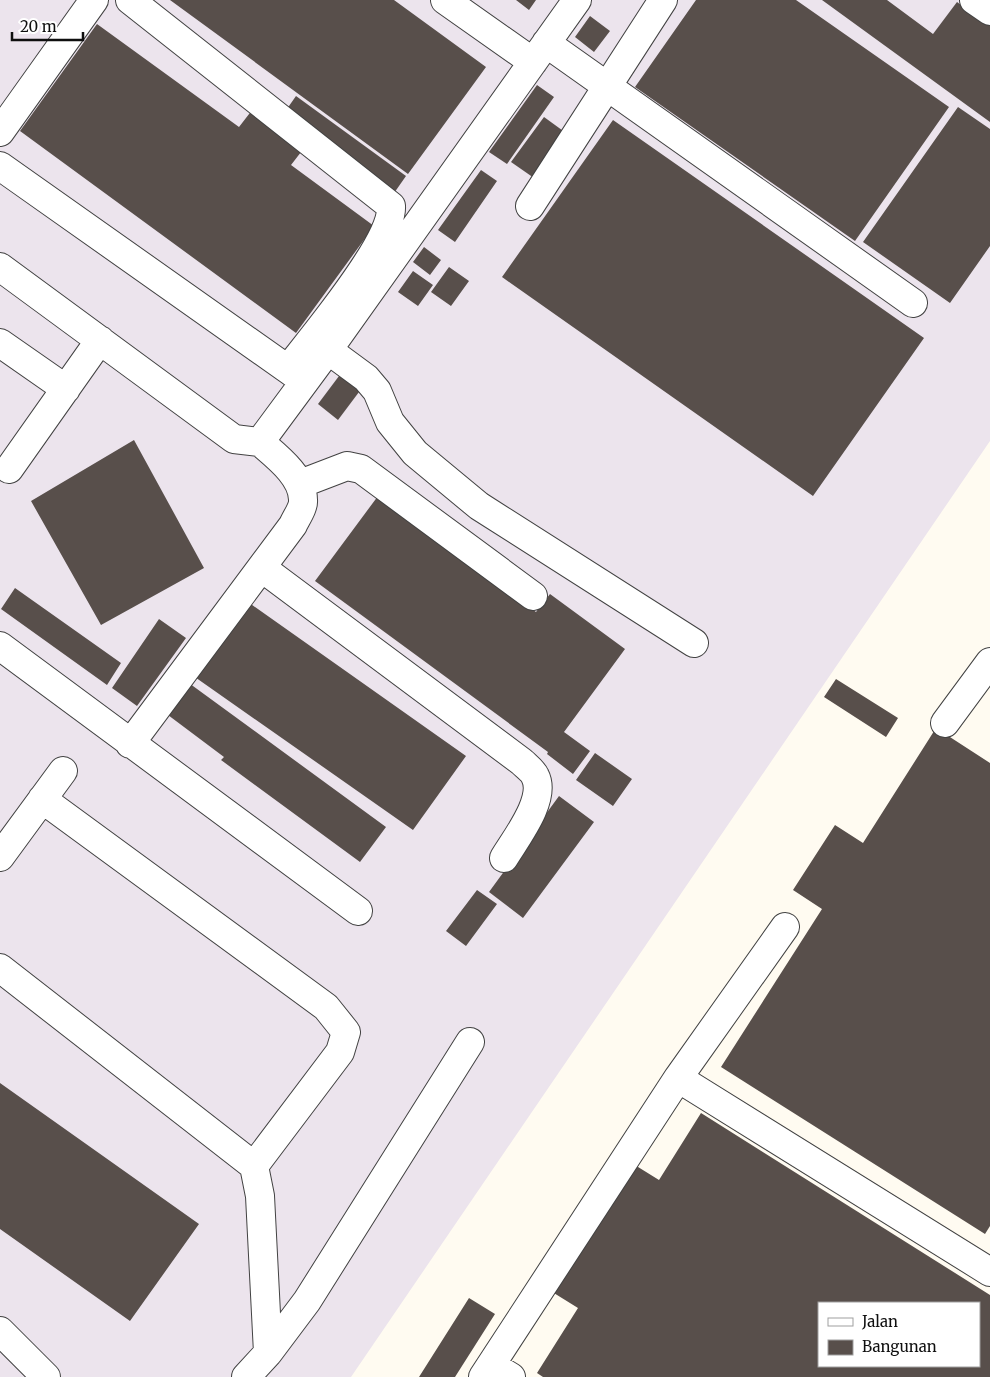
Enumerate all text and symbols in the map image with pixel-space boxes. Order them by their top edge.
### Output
scale bar [12,10,84,42]
text: 20 m [20,17,57,36]
legend [818,1302,980,1367]
text: Jalan [861,1312,898,1331]
text: Bangunan [862,1337,937,1356]

